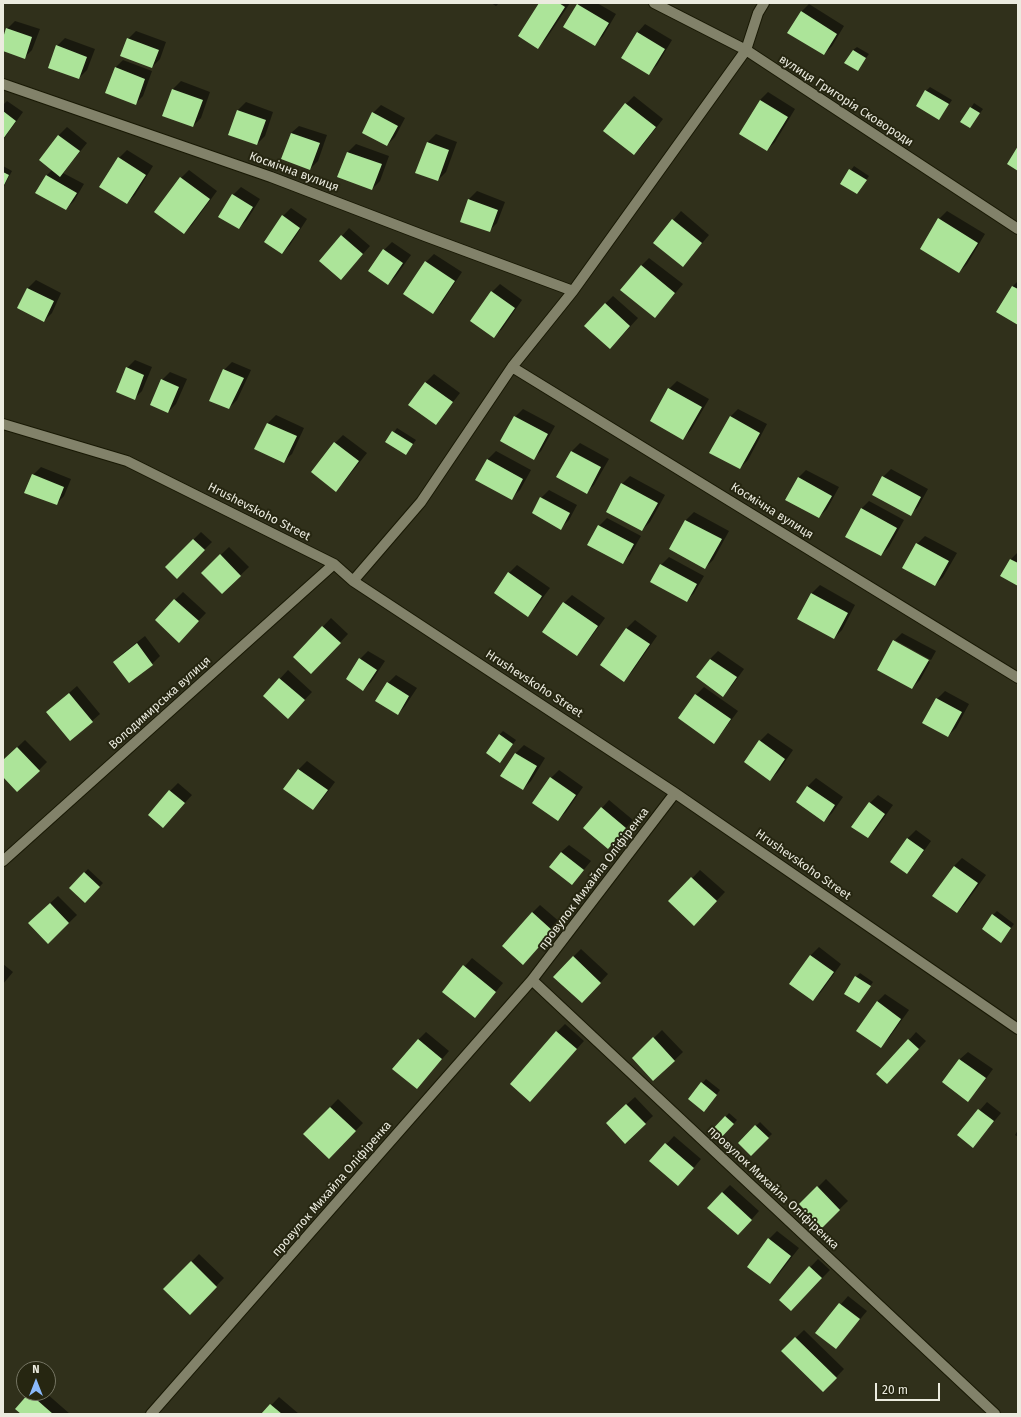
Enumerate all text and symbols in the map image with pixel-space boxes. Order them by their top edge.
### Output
street label: вулиця Григорія Сковороди [776,52,916,150]
street label: Космічна вулиця [247,149,341,195]
street label: Hrushevskoho Street [205,480,313,544]
street label: Космічна вулиця [728,480,816,542]
street label: Hrushevskoho Street [483,647,585,721]
street label: Володимирська вулиця [106,653,214,753]
street label: провулок Михайла Оліфіренка [536,805,652,953]
street label: Hrushevskoho Street [753,827,853,903]
street label: провулок Михайла Оліфіренка [269,1118,395,1260]
street label: провулок Михайла Оліфіренка [704,1123,842,1253]
north arrow [16,1361,56,1401]
text: N [32,1363,40,1376]
scale bar [877,1375,942,1401]
text: 20 m [882,1383,908,1397]

